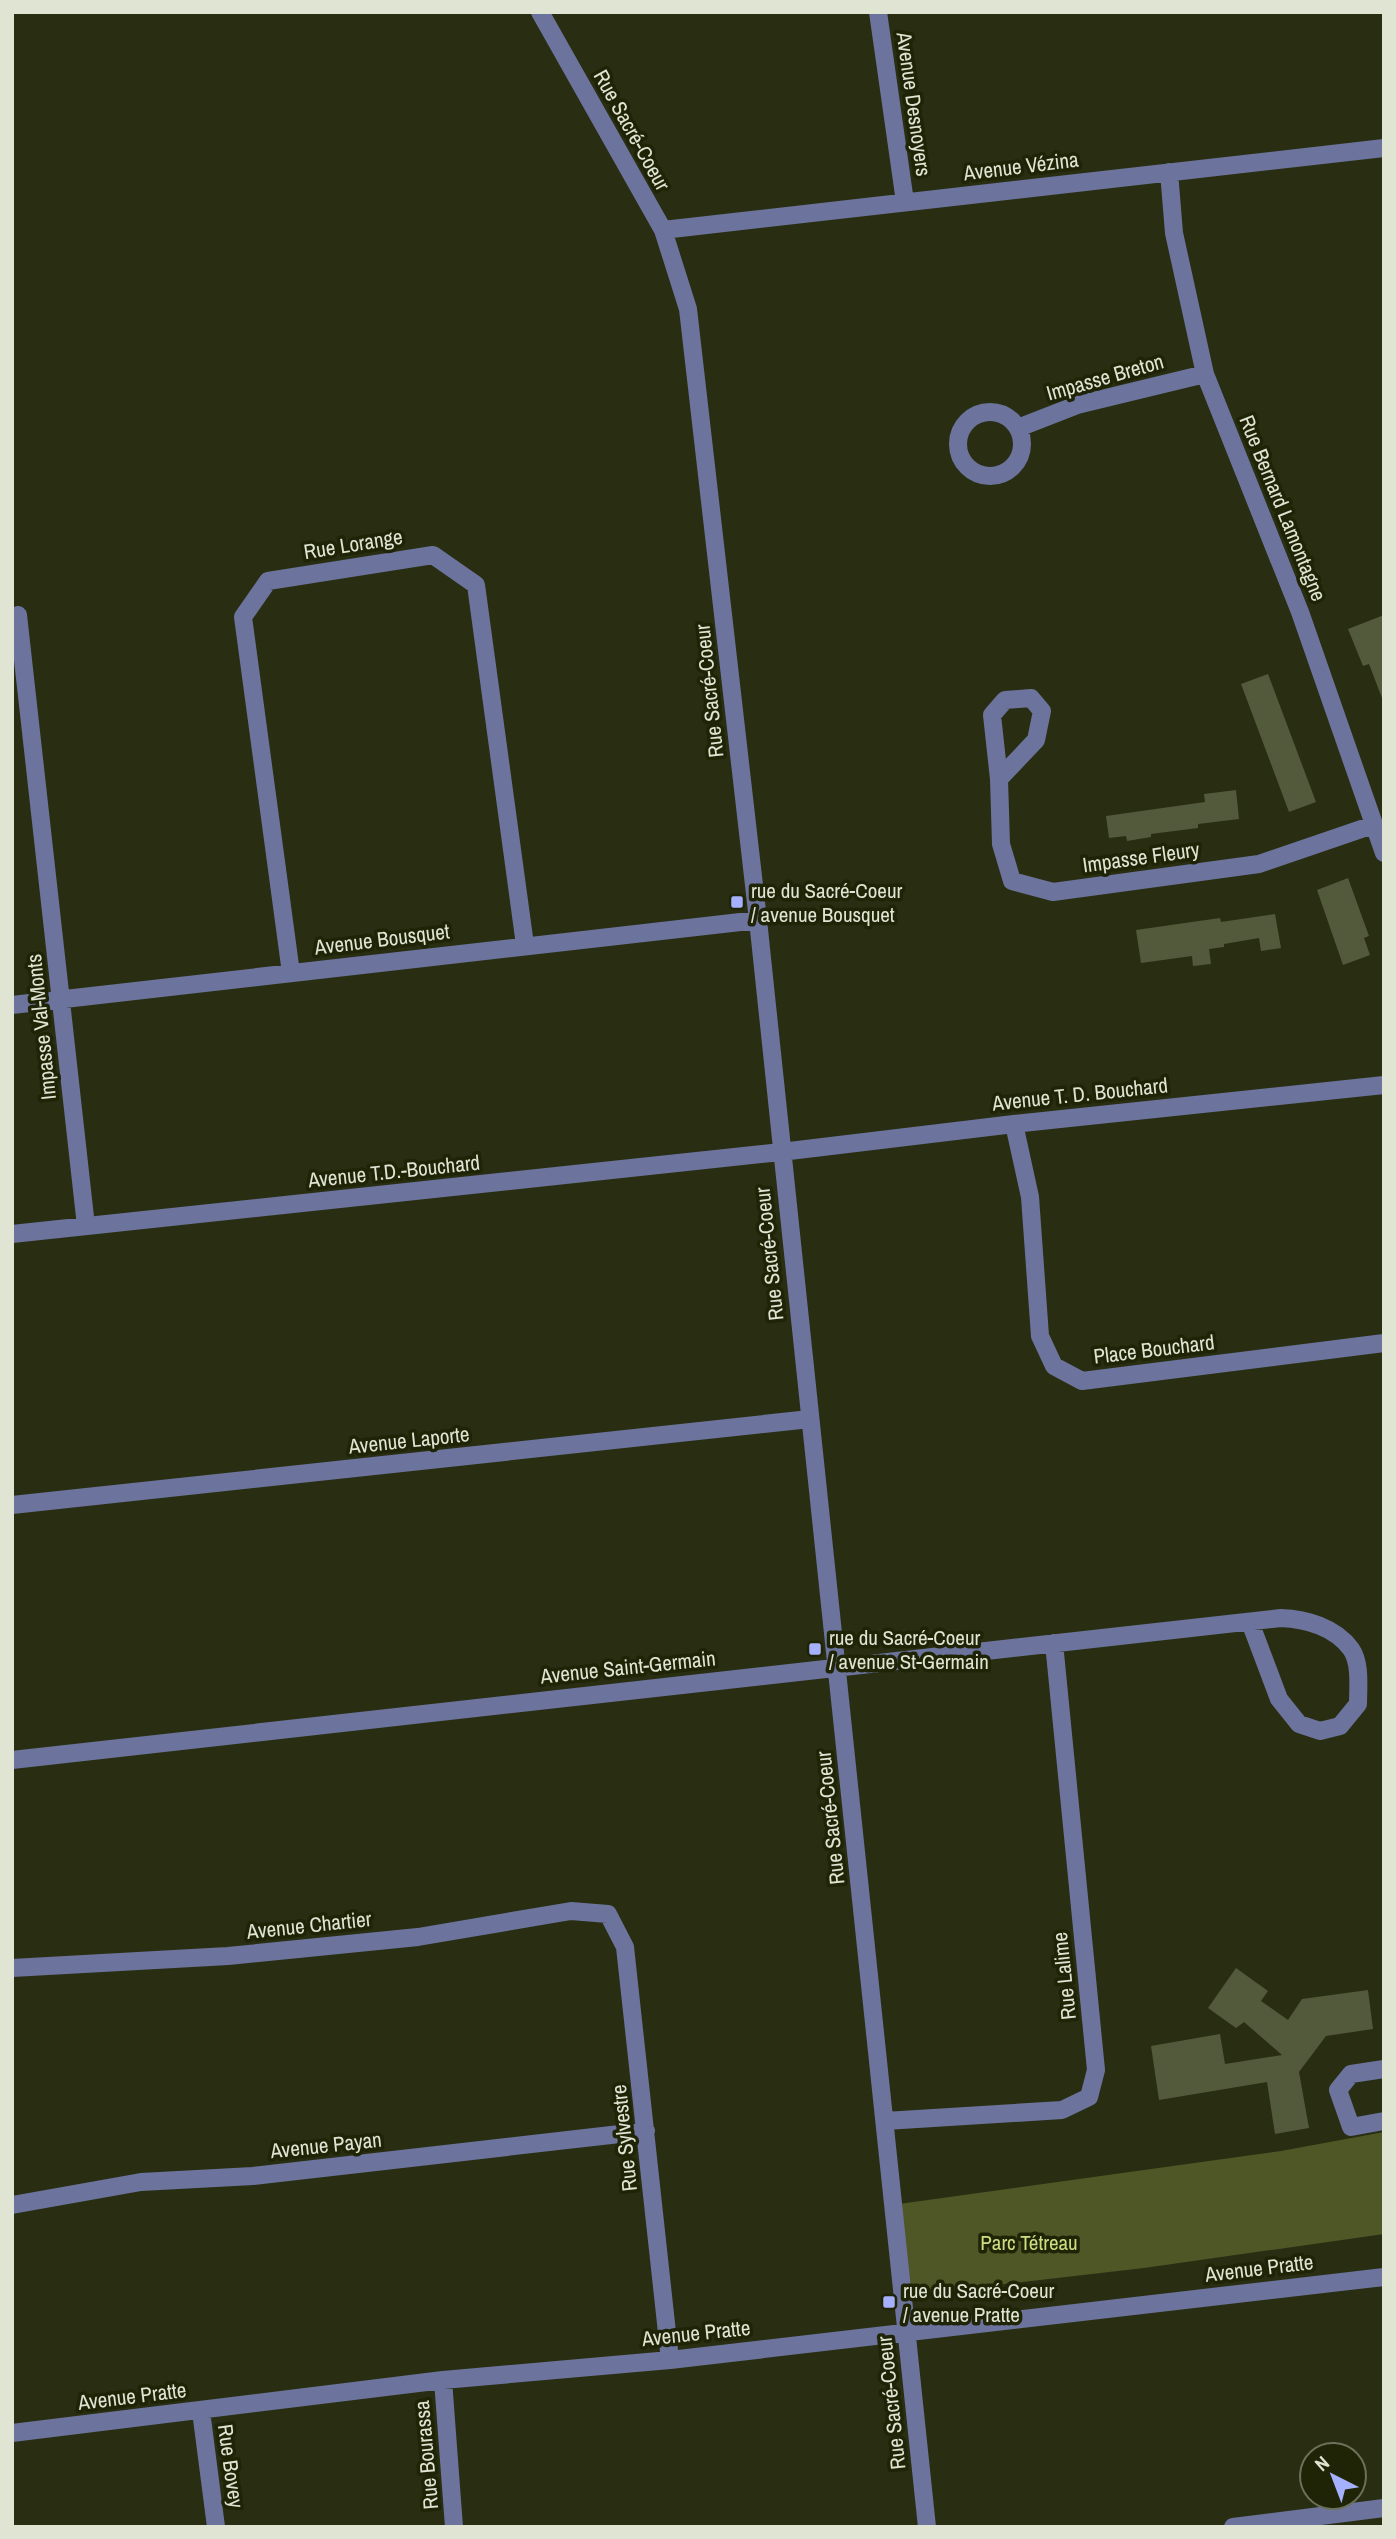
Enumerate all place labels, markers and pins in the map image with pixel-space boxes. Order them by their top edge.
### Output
place label: rue du Sacré-Coeur / avenue Bousquet [751,876,902,929]
marker: rue du Sacré-Coeur / avenue Bousquet [729,894,745,910]
place label: rue du Sacré-Coeur / avenue St-Germain [829,1623,989,1676]
marker: rue du Sacré-Coeur / avenue St-Germain [807,1641,823,1657]
place label: rue du Sacré-Coeur / avenue Pratte [903,2276,1054,2329]
marker: rue du Sacré-Coeur / avenue Pratte [881,2294,897,2310]

